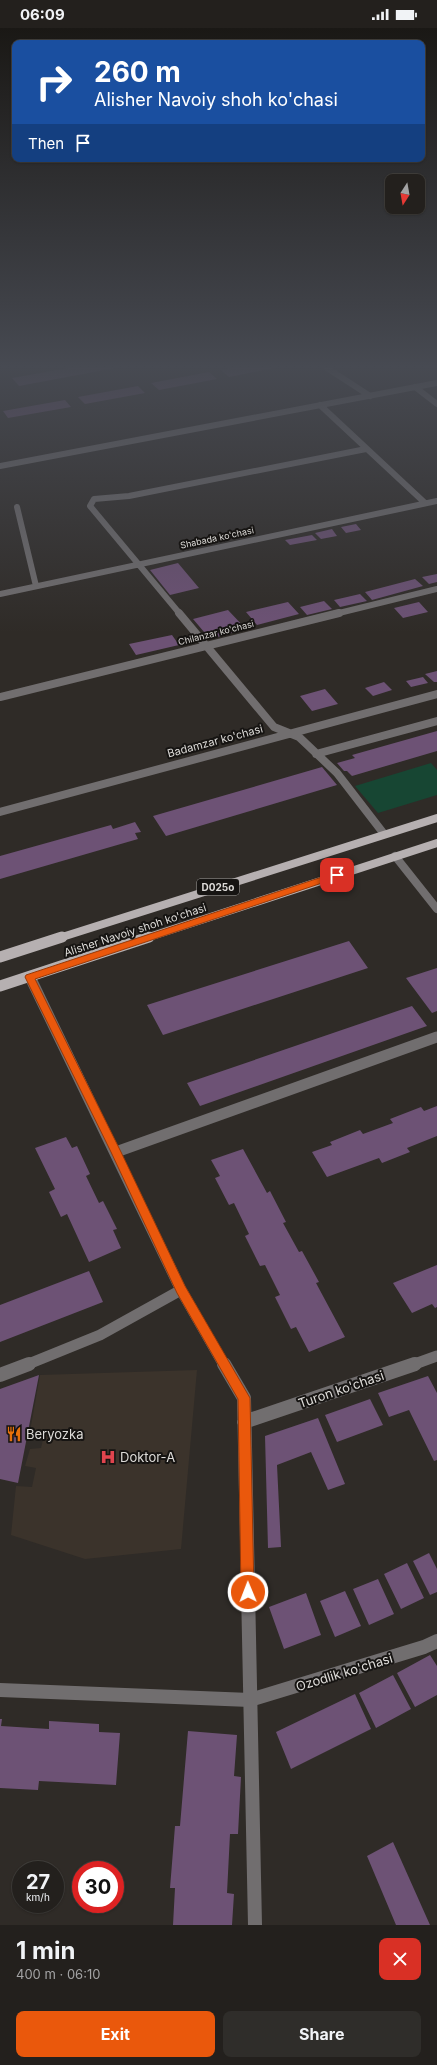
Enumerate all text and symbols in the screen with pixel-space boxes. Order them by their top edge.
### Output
text: 06:09 [20,5,65,24]
text: 260 m [94,55,181,89]
icon: right [28,56,80,108]
text: Alisher Navoiy shoh ko'chasi [94,89,338,110]
icon: arrive [72,132,94,154]
text: Then [28,134,64,153]
north arrow [385,174,425,214]
map controls [385,174,425,214]
street label: Shabada ko'chasi [179,524,255,551]
street label: Chilanzar ko'chasi [177,618,255,647]
street label: Badamzar ko'chasi [166,722,264,760]
pin [320,858,354,892]
icon: arrive [326,864,348,886]
road number: D025o [197,879,239,895]
street label: Alisher Navoiy shoh ko'chasi [62,900,208,960]
street label: Turon ko'chasi [296,1367,386,1411]
restaurant icon: Beryozka [5,1425,23,1443]
place label: Beryozka [26,1426,83,1442]
hospital icon: Doktor-A [99,1448,117,1466]
place label: Doktor-A [120,1449,175,1465]
position arrow [227,1571,269,1613]
street label: Ozodlik ko'chasi [294,1650,394,1694]
speed limit sign: 30 [72,1861,124,1913]
text: 27 [26,1870,50,1894]
text: km/h [26,1891,50,1903]
text: 1 min [16,1936,75,1965]
button: close [379,1938,421,1980]
text: 400 m · 06:10 [16,1966,100,1982]
button: Exit [16,2011,215,2057]
button: Share [223,2011,421,2057]

